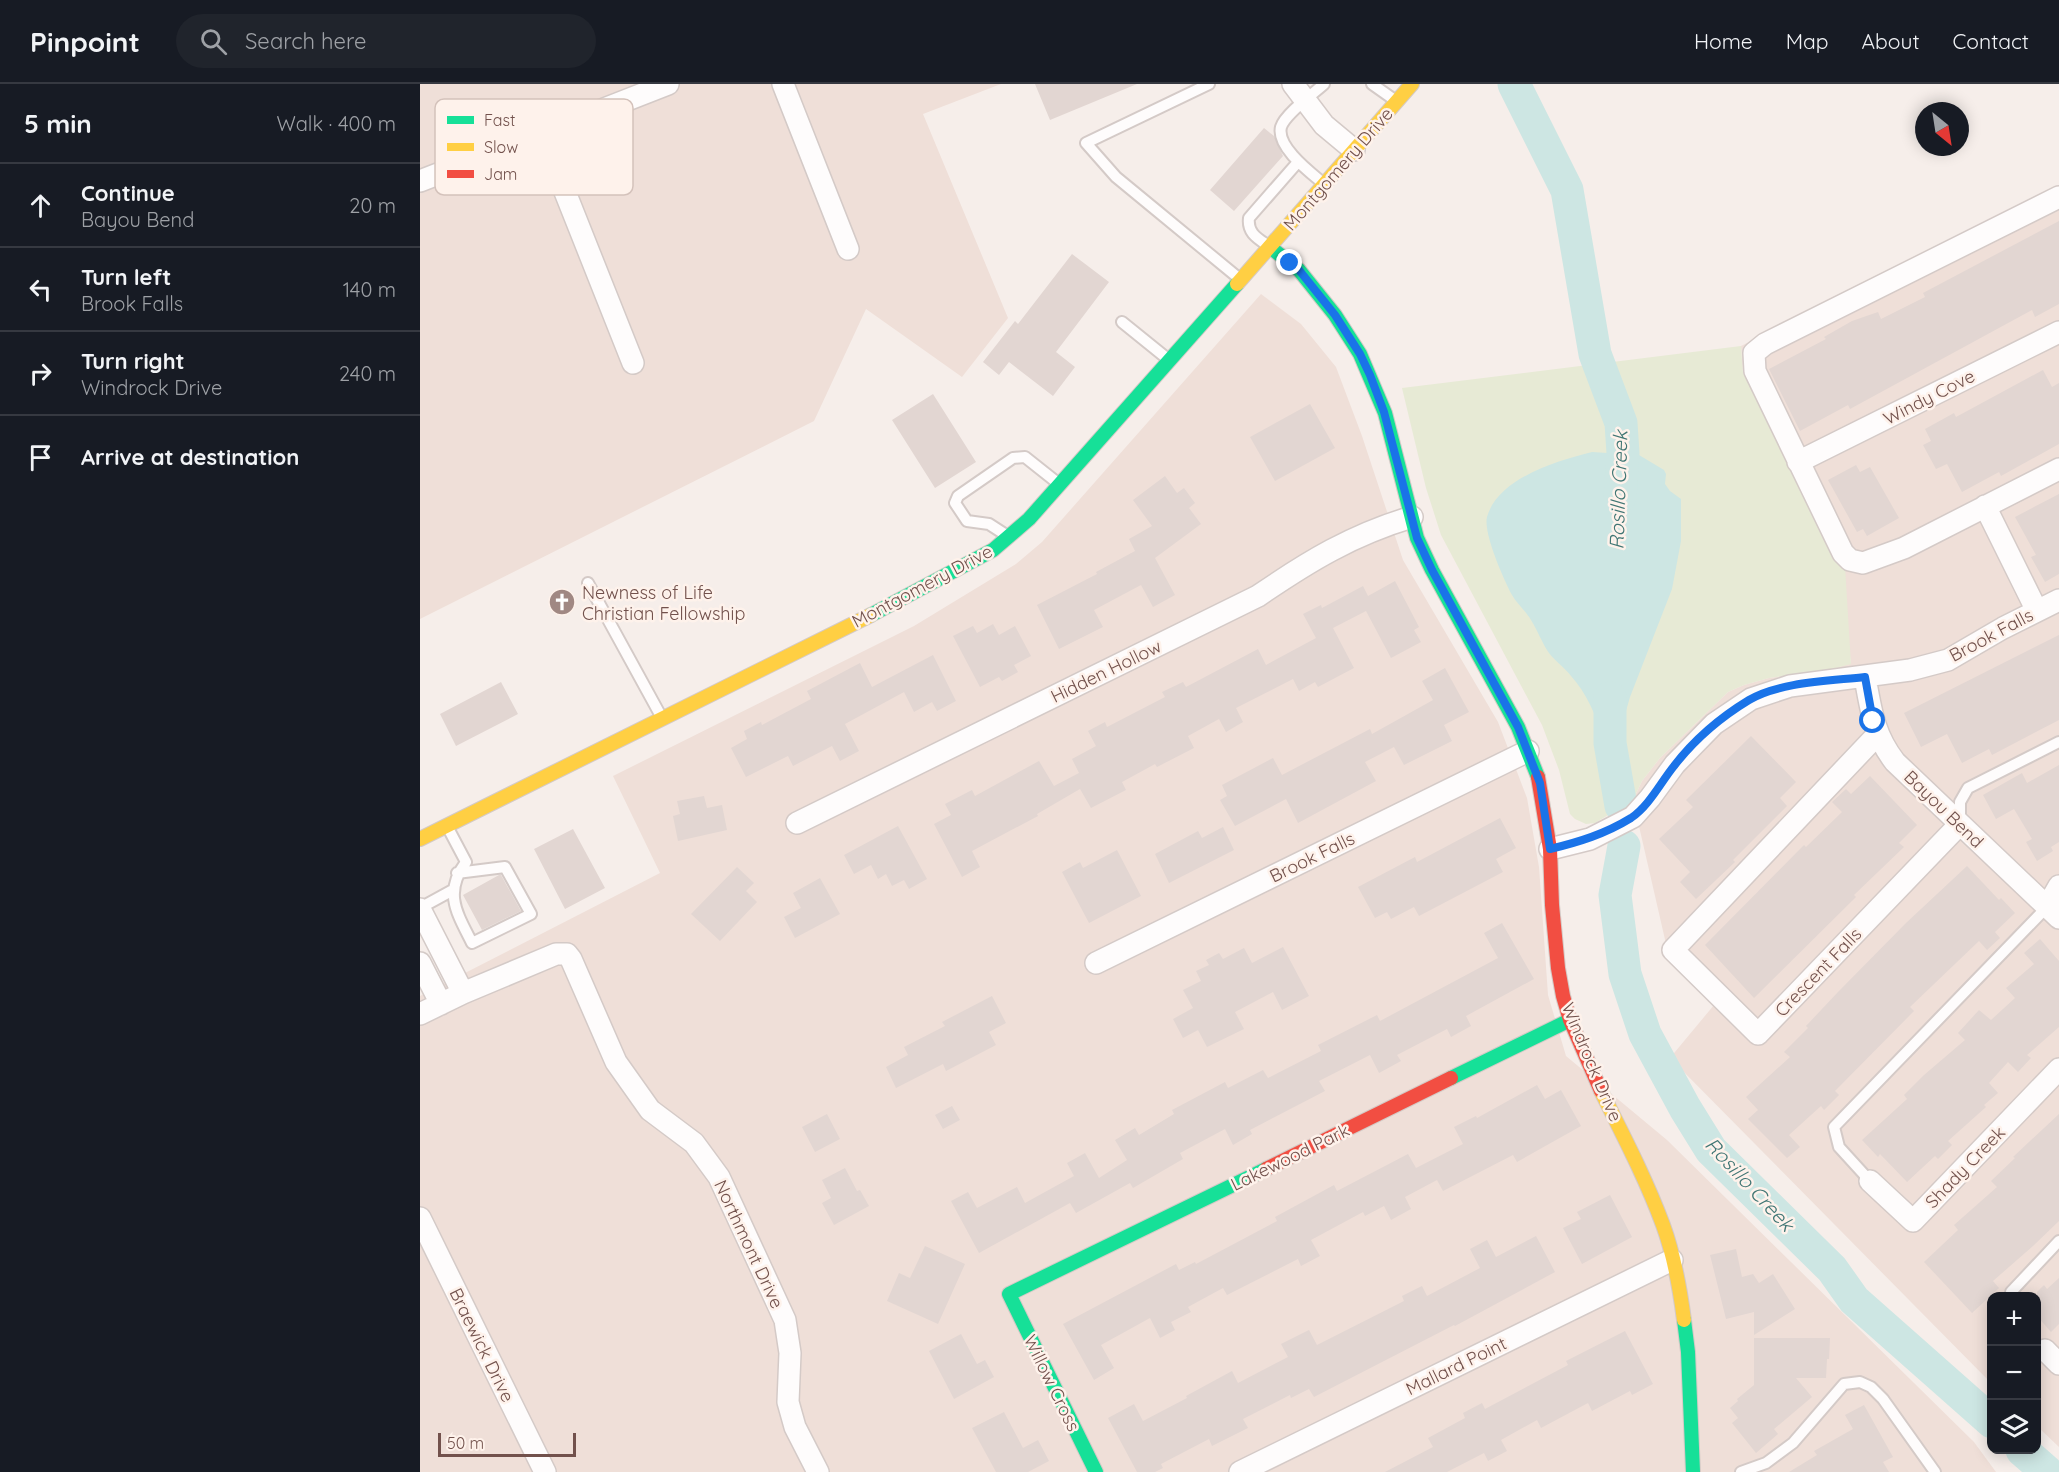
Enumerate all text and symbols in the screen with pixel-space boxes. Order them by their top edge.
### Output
search box [176,14,596,68]
text: Pinpoint [30,24,140,59]
icon: search [197,25,230,58]
text: Search here [245,27,366,55]
text: Home [1694,28,1753,54]
text: Map [1786,28,1829,54]
text: About [1862,28,1920,54]
text: Contact [1953,28,2029,54]
legend [435,99,633,195]
north arrow [1915,102,1969,156]
street label: Montgomery Drive [1278,103,1398,235]
text: 5 min [24,107,92,140]
text: Fast [484,110,515,130]
text: Walk · 400 m [277,111,396,136]
text: Slow [484,137,518,157]
text: Jam [484,164,517,184]
text: Continue [81,179,175,207]
icon: ahead [24,189,57,222]
text: 20 m [349,193,396,218]
text: Bayou Bend [81,207,194,232]
route end [1276,249,1302,275]
text: Turn left [81,263,171,291]
icon: left [24,273,57,306]
text: 140 m [343,277,396,302]
text: Brook Falls [81,291,183,316]
text: Turn right [81,347,185,375]
icon: right [24,357,57,390]
text: 240 m [339,361,396,386]
street label: Windy Cove [1879,364,1979,430]
text: Windrock Drive [81,375,222,400]
water label: Rosillo Creek [1603,428,1633,550]
icon: arrive [24,441,57,474]
text: Arrive at destination [81,443,299,471]
street label: Montgomery Drive [848,539,996,633]
place label: Newness of Life Christian Fellowship [582,581,745,625]
church icon: Newness of Life Christian Fellowship [547,587,577,617]
street label: Brook Falls [1945,603,2037,667]
street label: Hidden Hollow [1047,634,1165,708]
route start [1859,707,1885,733]
street label: Bayou Bend [1899,765,1989,853]
street label: Brook Falls [1266,826,1358,888]
street label: Crescent Falls [1770,923,1866,1021]
street label: Windrock Drive [1557,999,1627,1125]
street label: Lakewood Park [1227,1118,1353,1196]
street label: Shady Creek [1920,1121,2010,1213]
water label: Rosillo Creek [1700,1132,1801,1238]
street label: Northmont Drive [709,1176,789,1312]
street label: Braewick Drive [444,1284,520,1406]
map controls [1987,1292,2041,1454]
button: + [1987,1292,2041,1346]
street label: Willow Cross [1019,1331,1085,1435]
street label: Mallard Point [1402,1332,1510,1400]
button: − [1987,1346,2041,1400]
button: layers [1987,1400,2041,1454]
scale bar [438,1430,576,1458]
text: 50 m [447,1433,484,1453]

